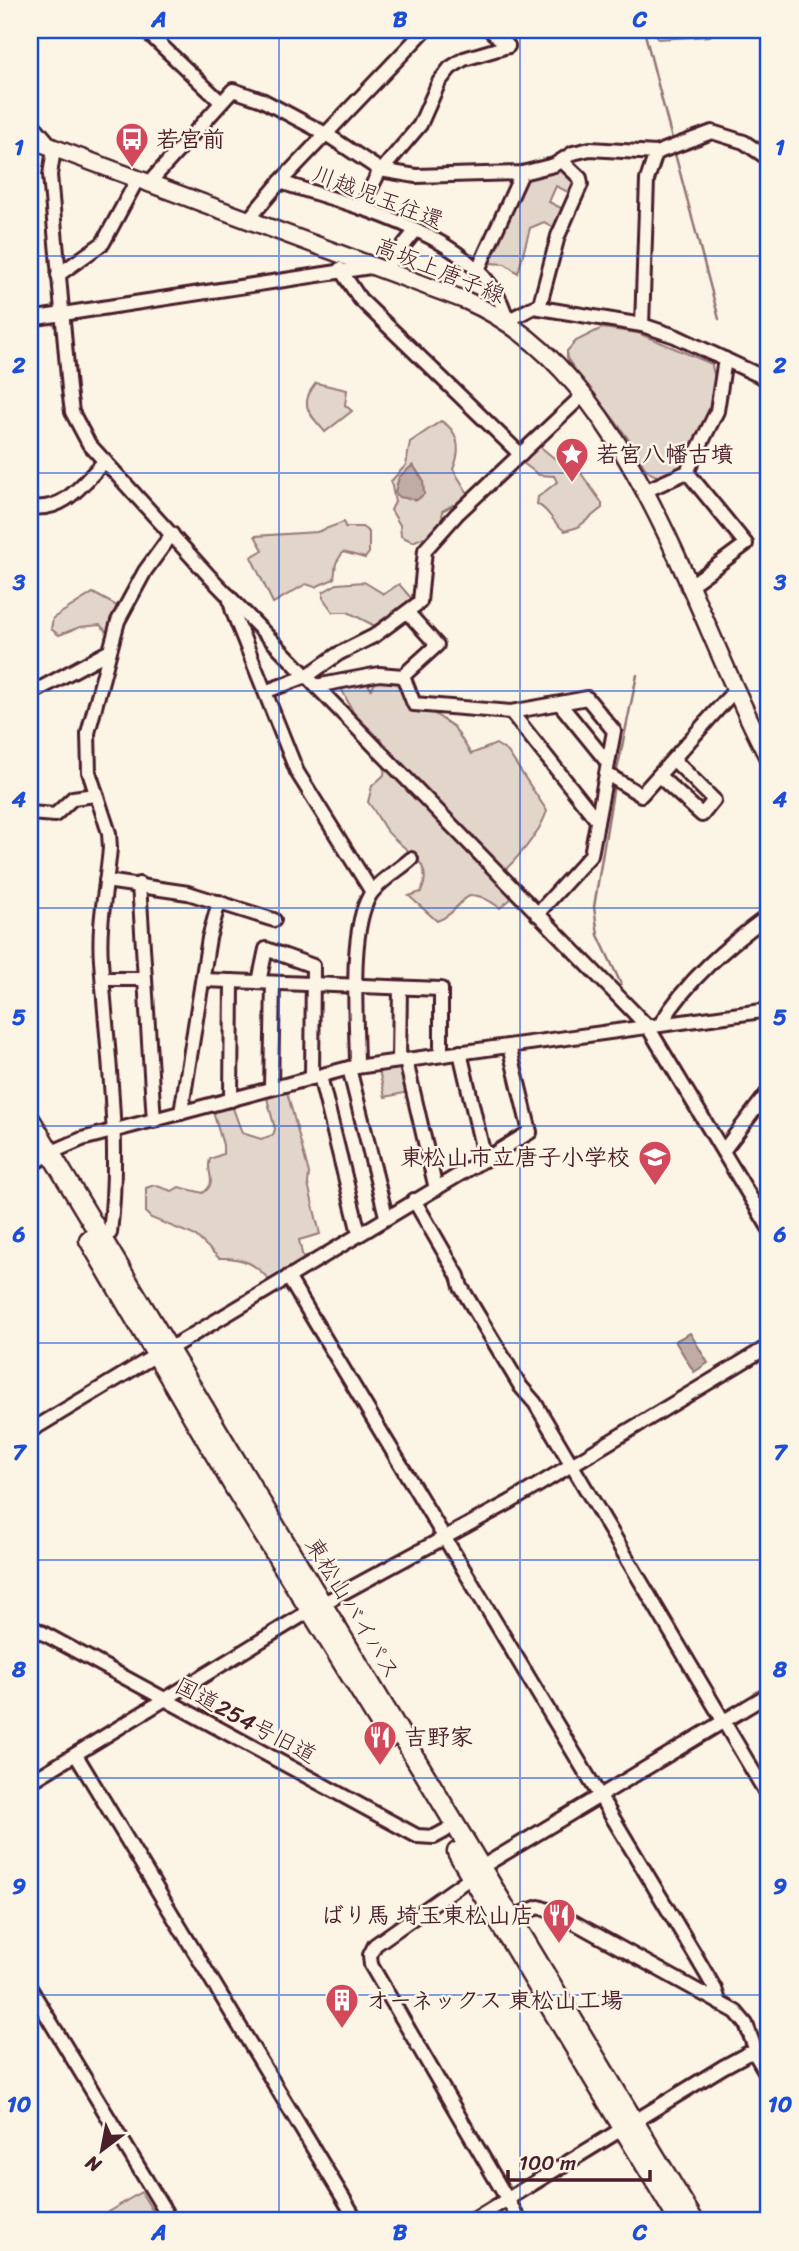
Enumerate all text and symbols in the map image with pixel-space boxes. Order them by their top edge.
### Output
text: A [150,0,167,40]
text: B [393,0,408,40]
text: C [632,0,648,40]
place label: 若宮前 [156,119,225,160]
bus stop icon: 若宮前 [113,120,151,169]
text: 1 [14,127,24,168]
text: 1 [775,127,785,168]
street label: 川越児玉往還 [306,154,450,241]
street label: 高坂上唐子線 [368,226,511,315]
text: 2 [11,345,26,386]
text: 2 [772,345,787,386]
place label: 若宮八幡古墳 [596,434,734,475]
place icon: 若宮八幡古墳 [553,435,591,484]
text: 3 [12,562,26,603]
text: 3 [773,562,787,603]
text: 4 [11,779,27,820]
text: 4 [772,779,788,820]
text: 5 [12,997,26,1038]
text: 5 [773,997,787,1038]
place label: 東松山市立唐子小学校 [400,1137,630,1178]
school or university icon: 東松山市立唐子小学校 [636,1138,674,1187]
text: 6 [11,1214,26,1255]
text: 6 [772,1214,787,1255]
text: 7 [12,1432,27,1473]
text: 7 [773,1432,788,1473]
street label: 東松山バイパス [294,1529,411,1688]
text: 8 [11,1649,26,1690]
text: 8 [772,1649,787,1690]
street label: 国道254号旧道 [167,1666,325,1775]
place label: 吉野家 [404,1717,473,1758]
restaurant icon: 吉野家 [361,1718,399,1767]
text: 9 [12,1866,26,1907]
text: 9 [773,1866,787,1907]
place label: ばり馬 埼玉東松山店 [321,1895,534,1936]
restaurant icon: ばり馬 埼玉東松山店 [540,1896,578,1945]
place label: オーネックス 東松山工場 [366,1980,623,2021]
building icon: オーネックス 東松山工場 [323,1981,361,2030]
text: 10 [7,2084,32,2125]
text: 10 [768,2084,793,2125]
north arrow [66,2114,136,2184]
scale bar [508,2139,650,2183]
text: 100 m [519,2144,576,2182]
text: N [78,2146,108,2182]
text: A [150,2212,167,2251]
text: B [393,2212,408,2251]
text: C [632,2212,648,2251]

